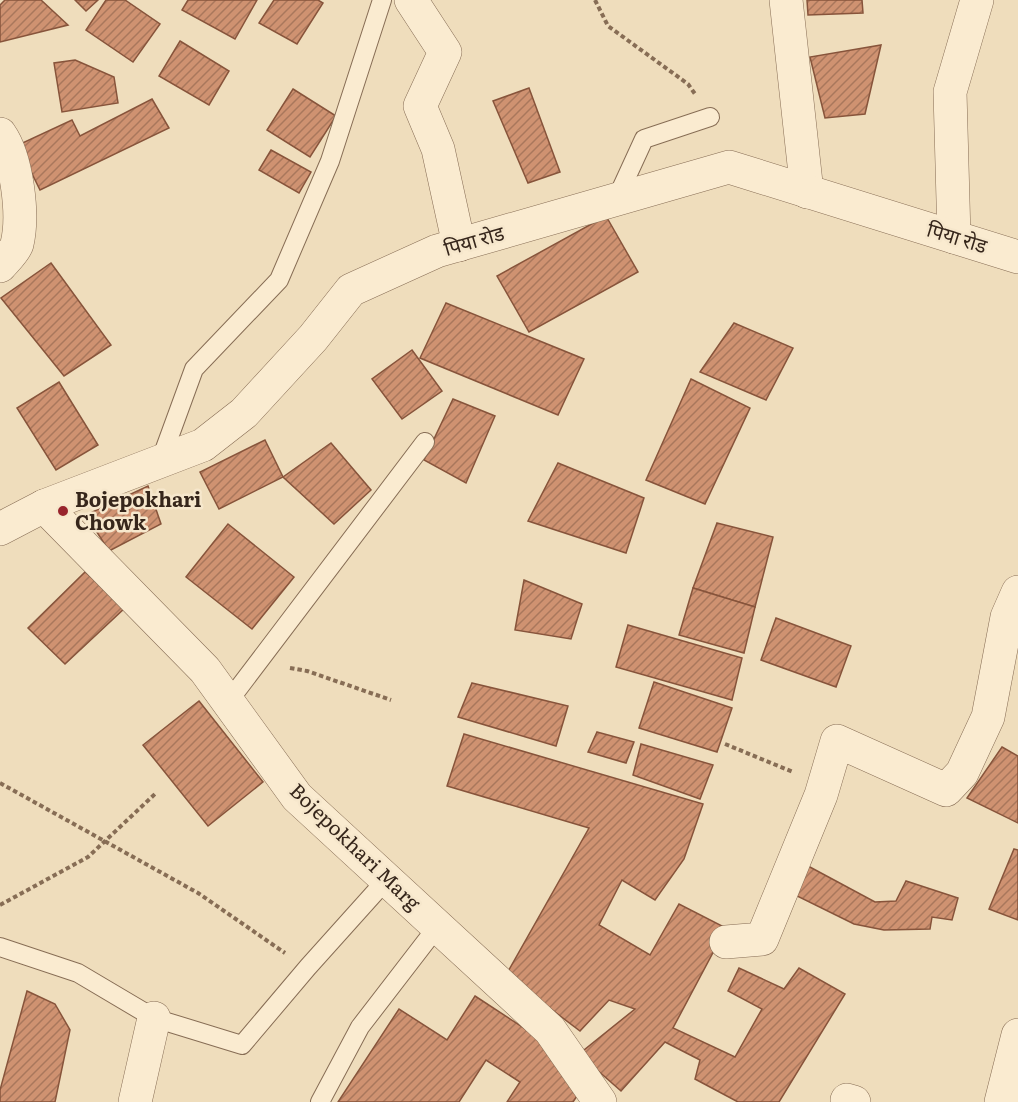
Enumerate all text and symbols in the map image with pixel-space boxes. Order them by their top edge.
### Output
street label: पिया रोड [924,213,992,259]
street label: पिया रोड [440,216,507,262]
place label: Bojepokhari Chowk [75,483,201,536]
marker: Bojepokhari Chowk [56,504,70,518]
street label: Bojepokhari Marg [284,775,429,917]

